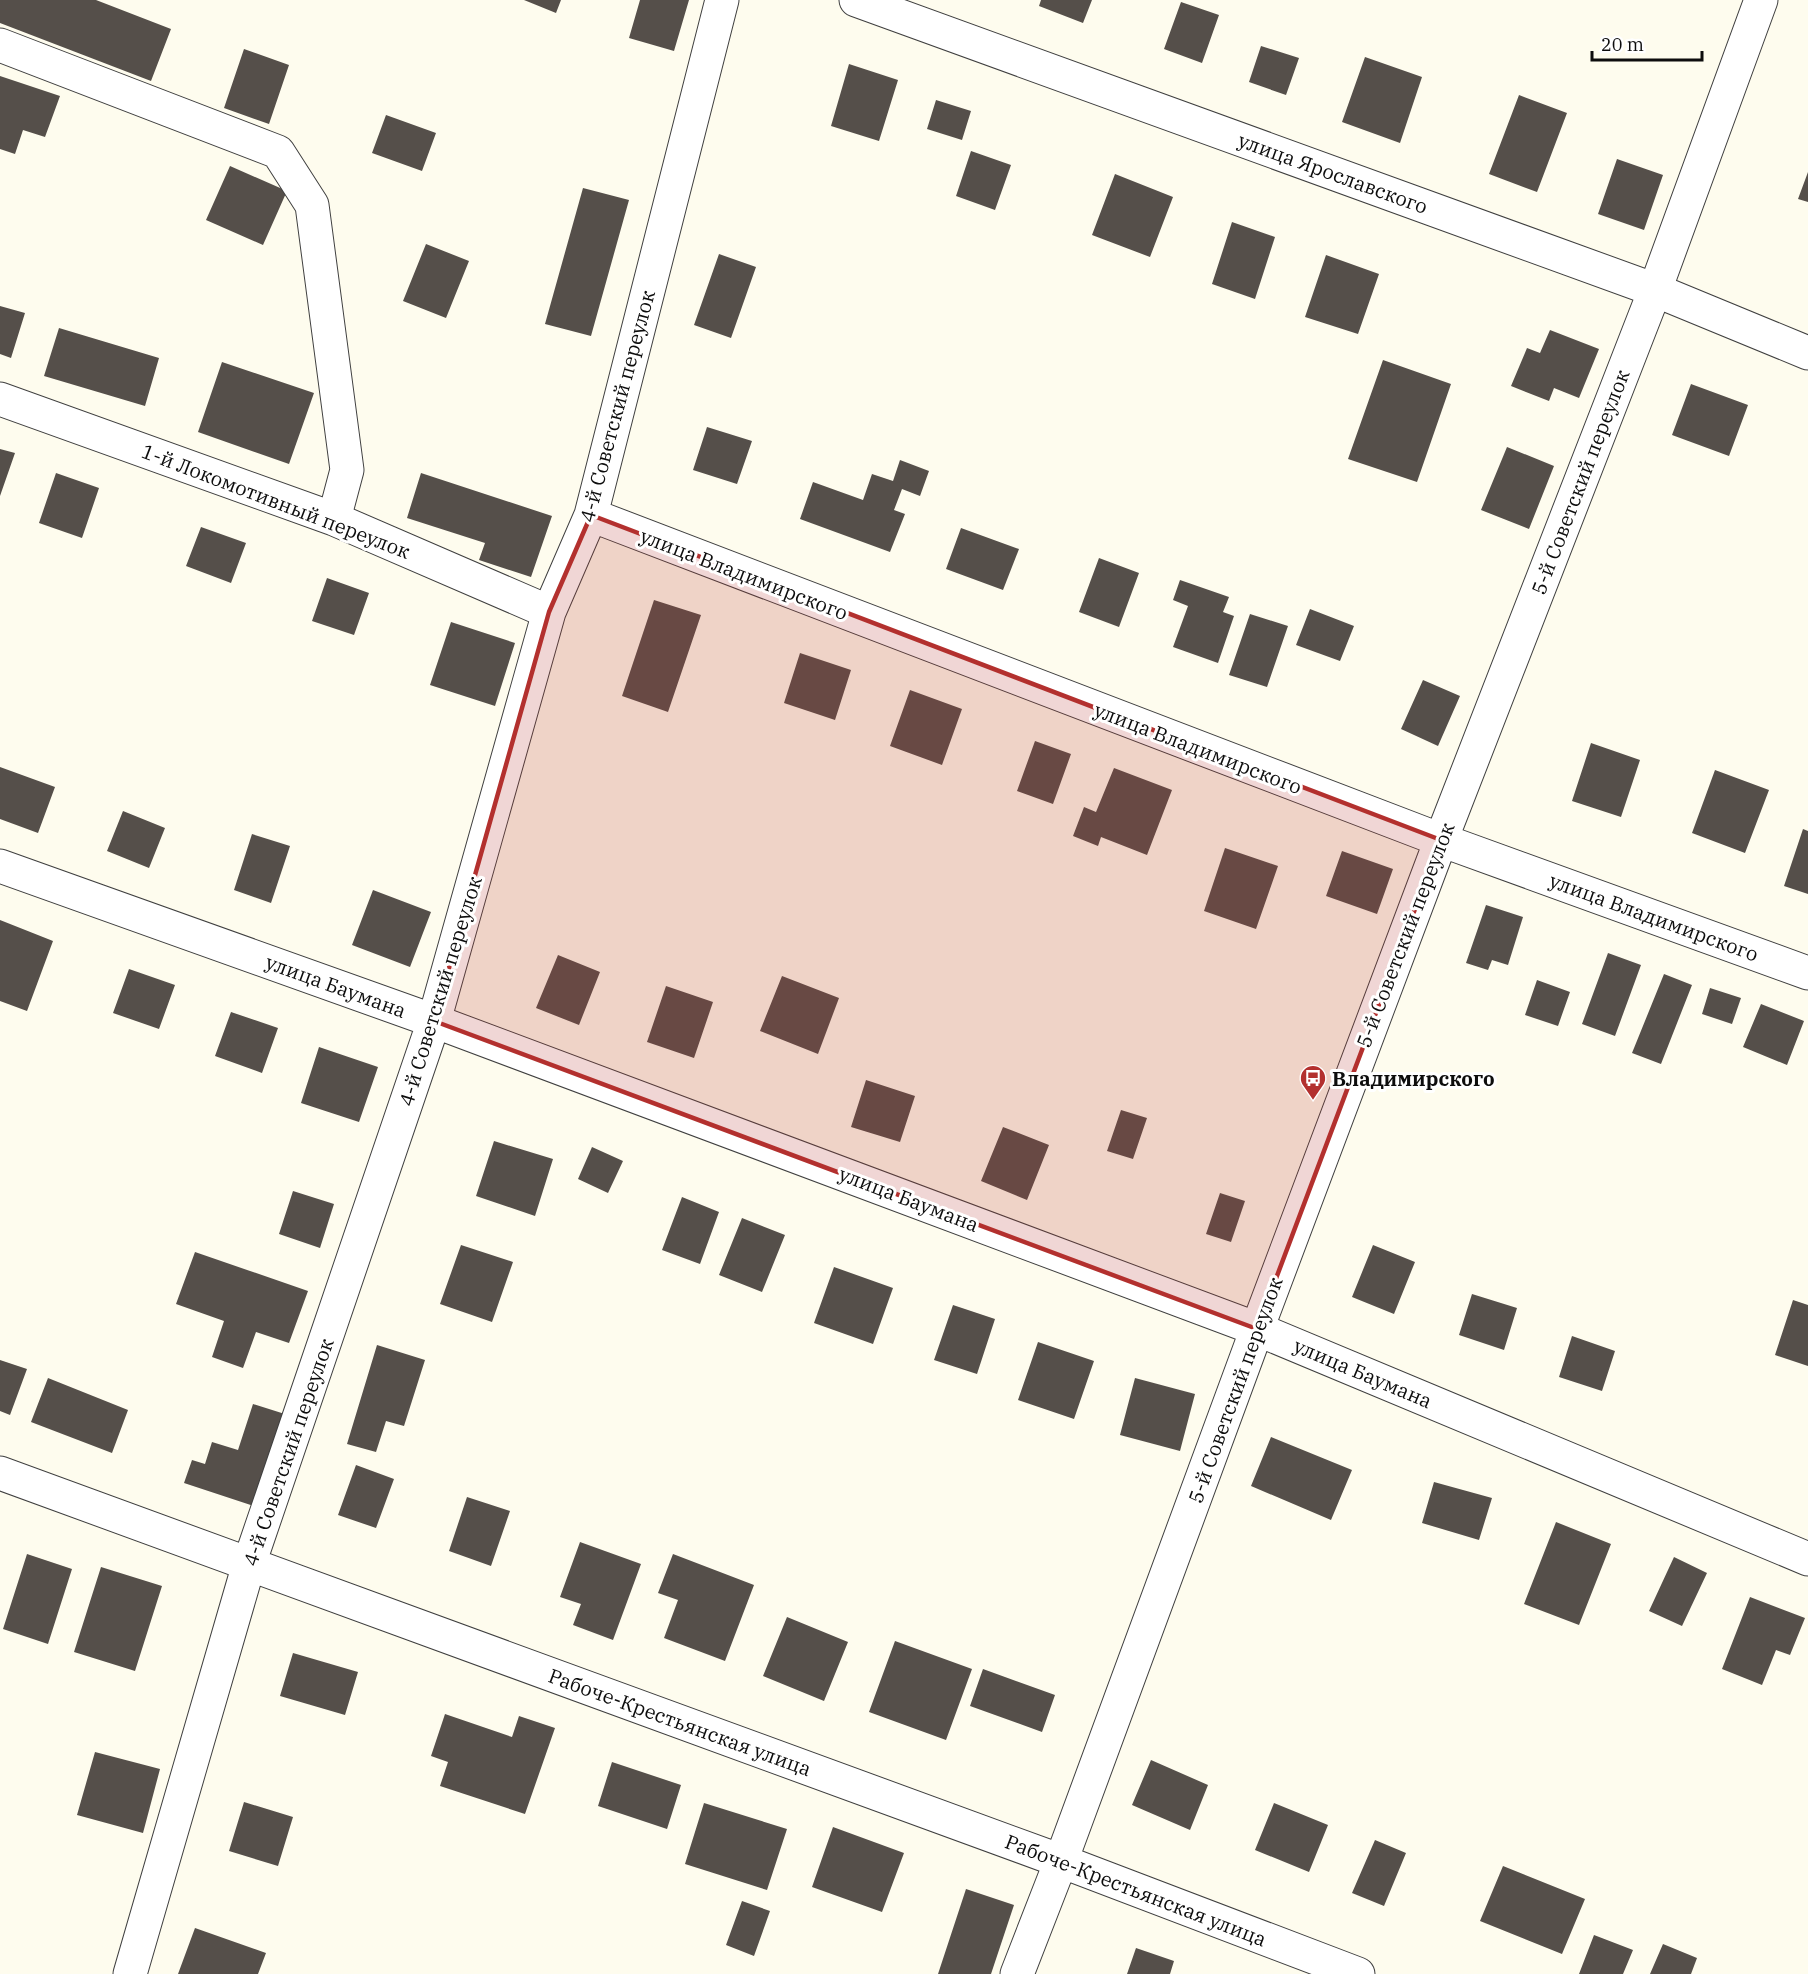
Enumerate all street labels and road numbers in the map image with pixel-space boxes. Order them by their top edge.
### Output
street label: улица Ярославского [1235,126,1431,220]
street label: 4-й Советский переулок [573,287,661,525]
street label: 5-й Советский переулок [1525,365,1636,598]
street label: 1-й Локомотивный переулок [138,437,414,565]
street label: улица Владимирского [636,522,852,626]
street label: улица Владимирского [1090,696,1306,800]
street label: 5-й Советский переулок [1350,818,1461,1051]
street label: улица Владимирского [1546,867,1762,967]
street label: 4-й Советский переулок [392,872,488,1109]
street label: улица Баумана [262,948,410,1024]
street label: улица Баумана [835,1160,983,1238]
street label: 5-й Советский переулок [1181,1273,1289,1507]
street label: улица Баумана [1290,1332,1436,1414]
street label: 4-й Советский переулок [236,1334,340,1569]
street label: Рабоче-Крестьянская улица [545,1662,815,1782]
street label: Рабоче-Крестьянская улица [1001,1828,1271,1952]

